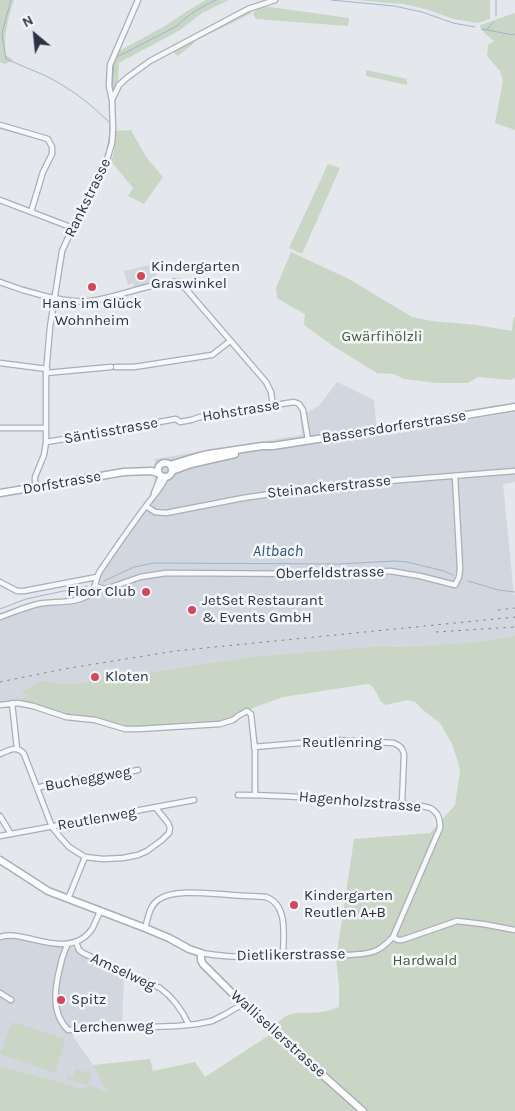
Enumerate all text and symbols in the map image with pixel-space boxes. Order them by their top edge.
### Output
north arrow [10,10,60,60]
text: N [19,11,36,31]
street label: Rankstrasse [61,156,115,240]
place label: Kindergarten Graswinkel [151,258,240,293]
marker: Kindergarten Graswinkel [135,270,147,282]
marker: Hans im Glück Wohnheim [86,281,98,293]
place label: Hans im Glück Wohnheim [42,295,142,330]
park label: Gwärfihölzli [341,328,423,346]
street label: Hohstrasse [201,396,281,426]
street label: Bassersdorferstrasse [321,407,467,447]
street label: Säntisstrasse [63,414,159,448]
street label: Dorfstrasse [22,467,102,499]
street label: Steinackerstrasse [266,472,392,502]
water label: Altbach [253,541,303,561]
street label: Oberfeldstrasse [276,563,384,583]
place label: Floor Club [67,583,136,601]
marker: Floor Club [140,586,152,598]
place label: JetSet Restaurant & Events GmbH [202,592,323,627]
marker: JetSet Restaurant & Events GmbH [186,604,198,616]
place label: Kloten [105,668,149,686]
marker: Kloten [89,671,101,683]
street label: Reutlenring [302,734,382,752]
street label: Bucheggweg [44,763,132,795]
street label: Hagenholzstrasse [298,788,422,816]
street label: Reutlenweg [56,803,138,835]
place label: Kindergarten Reutlen A+B [304,887,393,922]
marker: Kindergarten Reutlen A+B [288,899,300,911]
street label: Dietlikerstrasse [237,945,345,965]
street label: Amselweg [88,949,158,995]
park label: Hardwald [393,952,457,970]
street label: Wallisellerstrasse [227,987,329,1081]
place label: Spitz [71,991,106,1009]
marker: Spitz [55,994,67,1006]
street label: Lerchenweg [72,1017,154,1037]

